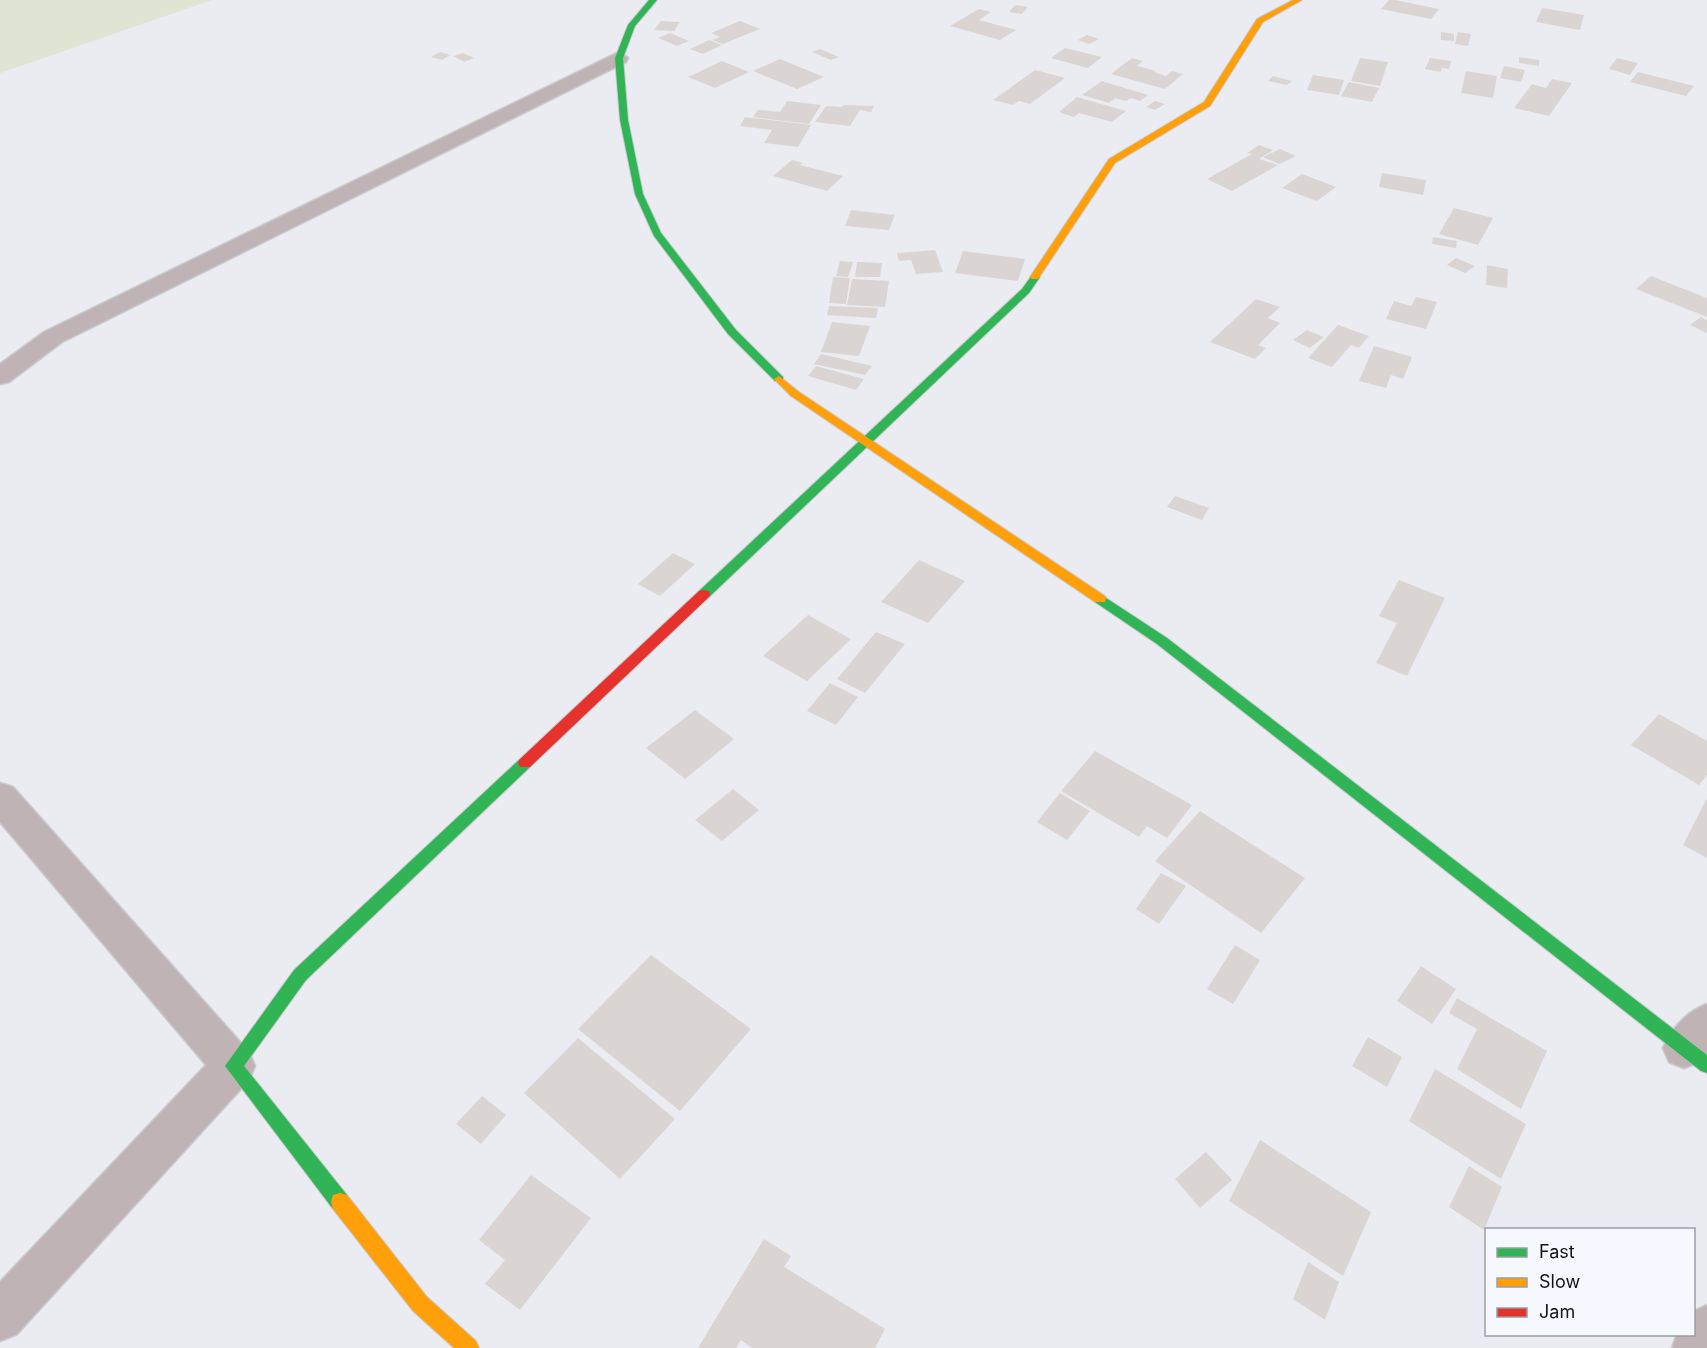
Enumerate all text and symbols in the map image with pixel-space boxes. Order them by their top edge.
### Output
legend [1485,1228,1695,1336]
text: Fast [1539,1241,1575,1262]
text: Slow [1539,1271,1580,1292]
text: Jam [1539,1301,1575,1322]

